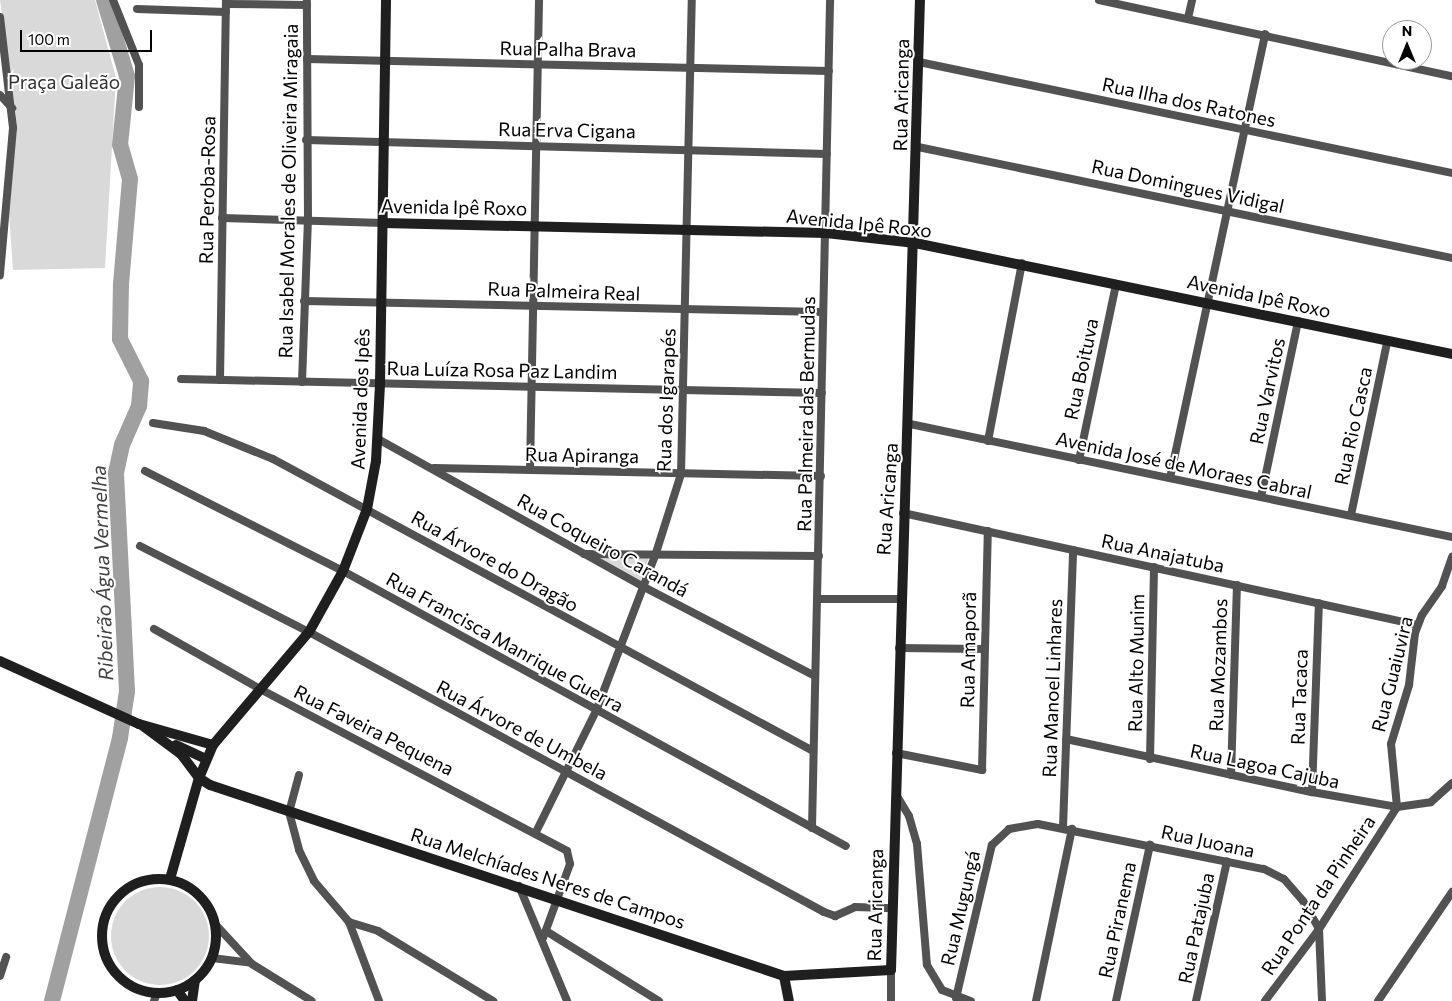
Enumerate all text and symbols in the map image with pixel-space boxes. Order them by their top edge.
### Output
scale bar [22,20,155,52]
north arrow [1382,20,1432,70]
text: N [1402,22,1412,39]
street label: Rua Isabel Morales de Oliveira Miragaia [274,23,302,359]
text: 100 m [28,30,70,48]
street label: Rua Palha Brava [499,36,637,62]
street label: Rua Aricanga [889,38,913,152]
park label: Praça Galeão [8,71,120,93]
street label: Rua Ilha dos Ratones [1100,72,1278,132]
street label: Rua Peroba-Rosa [194,116,220,264]
street label: Rua Erva Cigana [498,117,636,143]
street label: Rua Domingues Vidigal [1090,154,1286,218]
street label: Avenida Ipê Roxo [381,194,527,220]
street label: Avenida Ipê Roxo [785,204,933,242]
street label: Avenida Ipê Roxo [1185,270,1333,322]
street label: Rua Palmeira Real [487,277,641,305]
street label: Rua Palmeira das Bermudas [793,296,819,532]
street label: Rua Boituva [1059,316,1103,422]
street label: Avenida dos Ipês [346,328,374,470]
street label: Rua dos Igarapés [652,328,680,472]
street label: Rua Varvitos [1245,336,1289,446]
street label: Rua Luíza Rosa Paz Landim [386,357,618,383]
street label: Rua Rio Casca [1329,365,1377,487]
street label: Avenida José de Moraes Cabral [1054,427,1314,503]
street label: Rua Aricanga [872,442,902,556]
street label: Rua Apiranga [525,443,639,467]
water label: Ribeirão Água Vermelha [86,465,118,681]
street label: Rua Coqueiro Carandá [513,488,693,602]
street label: Rua Árvore do Dragão [407,505,583,617]
street label: Rua Anajatuba [1099,529,1227,577]
street label: Rua Francisca Manrique Guerra [382,567,628,717]
street label: Rua Amaporã [956,592,980,708]
street label: Rua Alto Munim [1123,594,1149,732]
street label: Rua Manoel Linhares [1037,598,1067,778]
street label: Rua Mozambos [1204,598,1232,732]
street label: Rua Guaiuvira [1367,614,1417,734]
street label: Rua Tacaca [1286,649,1312,745]
street label: Rua Árvore de Umbela [433,675,611,785]
street label: Rua Faveira Pequena [290,680,458,780]
street label: Rua Lagoa Cajuba [1188,739,1342,793]
street label: Rua Ponta da Pinheira [1256,811,1380,979]
street label: Rua Juoana [1159,820,1257,862]
street label: Rua Melchíades Neres de Campos [408,823,688,933]
street label: Rua Aricanga [863,848,887,962]
street label: Rua Mugungá [936,848,984,968]
street label: Rua Piranema [1094,860,1140,980]
street label: Rua Patajuba [1173,870,1219,986]

